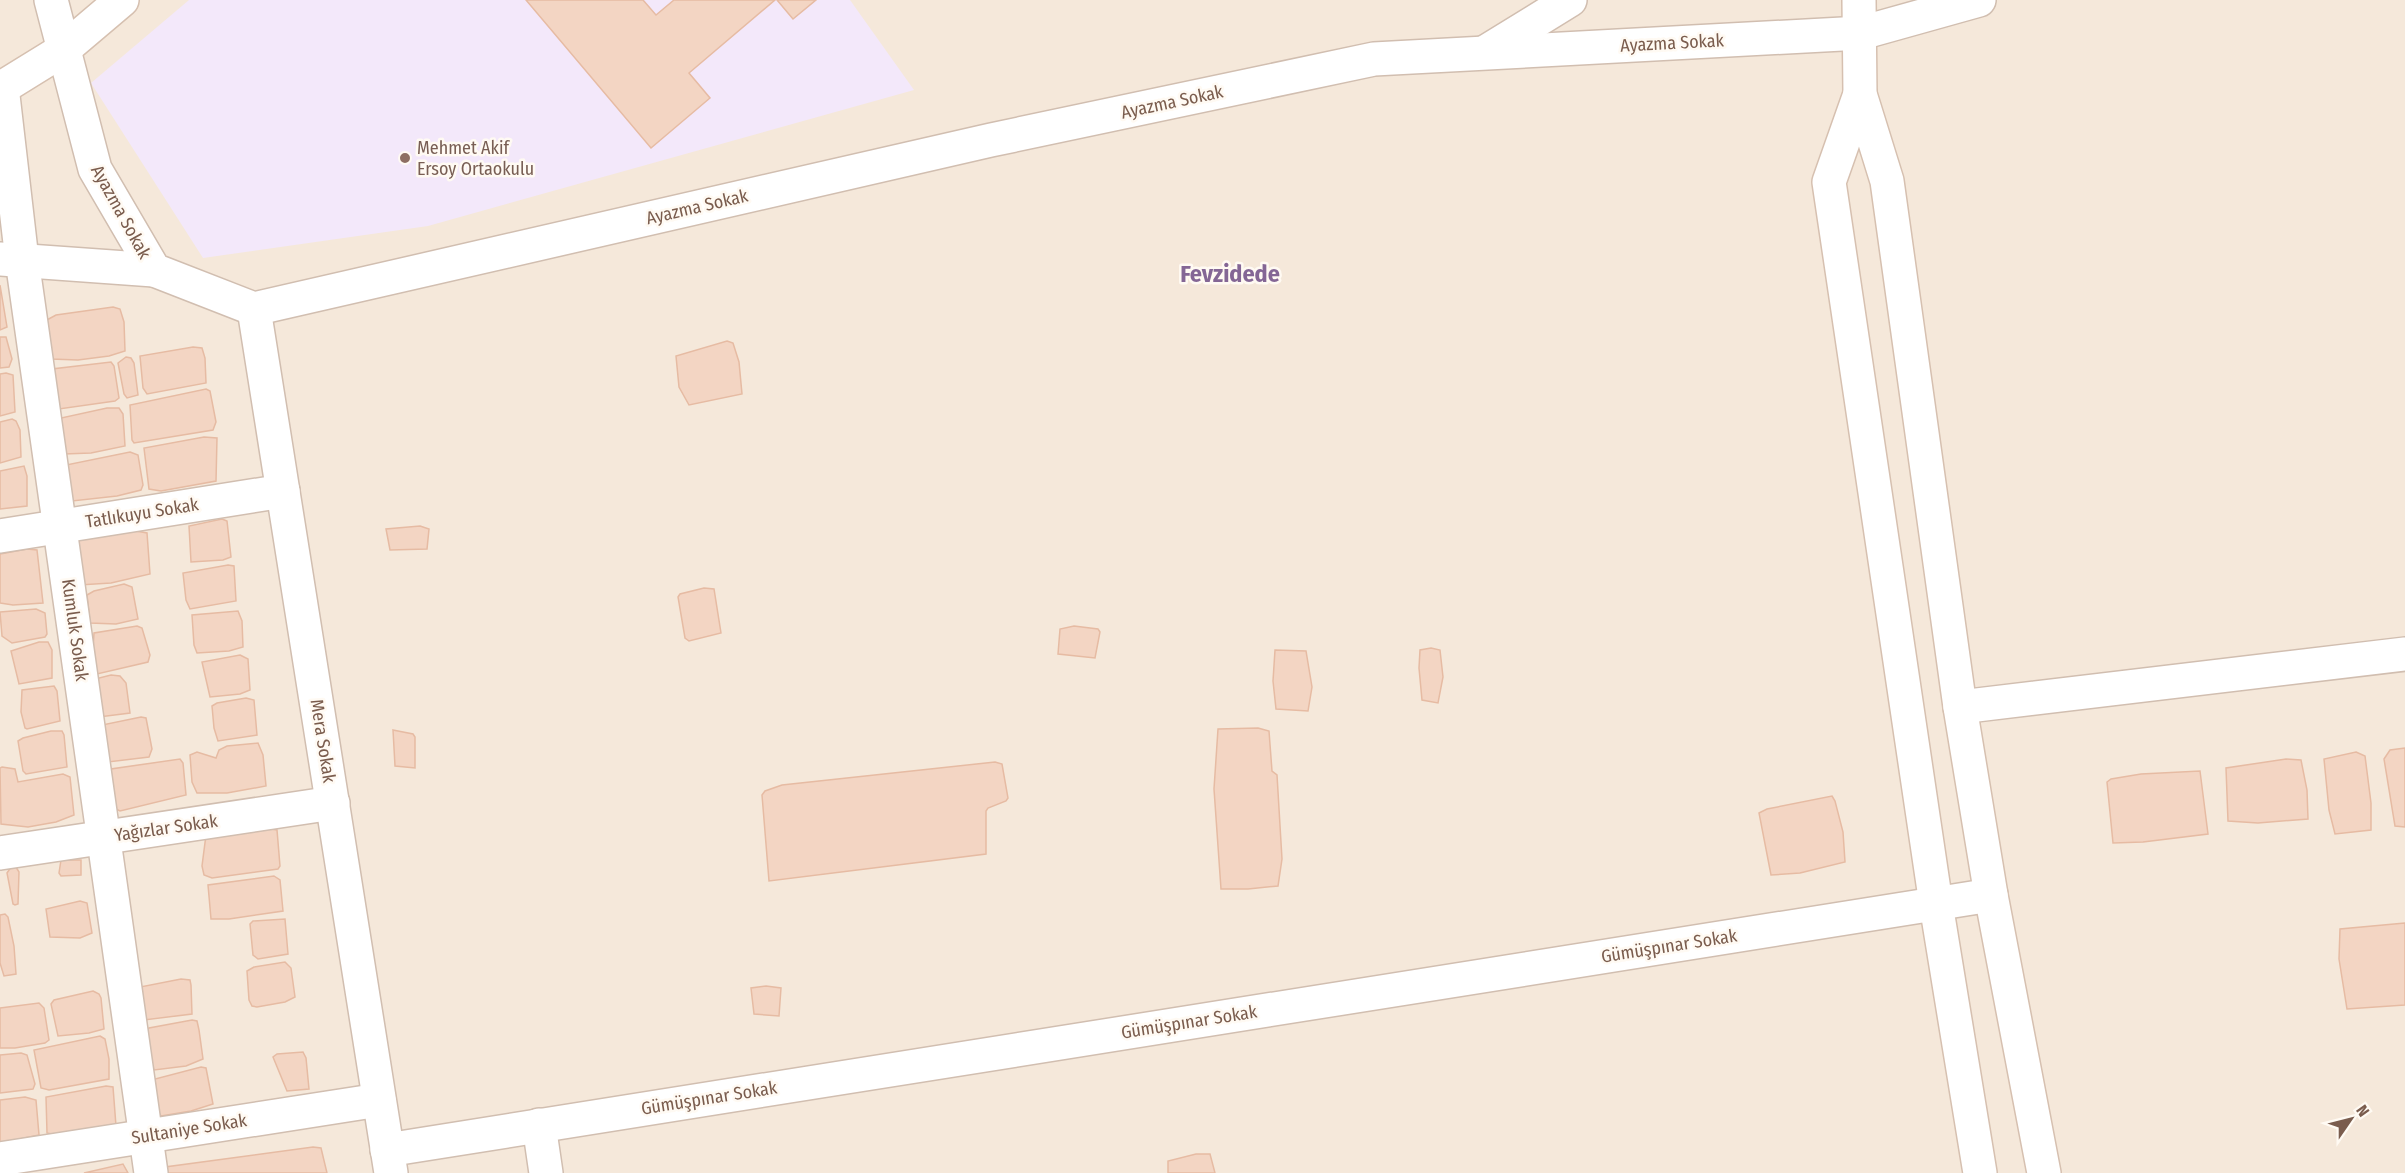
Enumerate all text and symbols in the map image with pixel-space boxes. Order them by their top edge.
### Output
street label: Ayazma Sokak [1620,29,1725,57]
street label: Ayazma Sokak [1119,80,1226,124]
place label: Mehmet Akif Ersoy Ortaokulu [417,137,534,180]
marker: Mehmet Akif Ersoy Ortaokulu [398,151,412,165]
street label: Ayazma Sokak [86,161,156,263]
street label: Ayazma Sokak [644,184,751,229]
district label: Fevzidede [1180,260,1280,288]
street label: Tatlıkuyu Sokak [84,493,201,533]
street label: Kumluk Sokak [57,577,93,683]
street label: Mera Sokak [306,698,341,785]
street label: Yağızlar Sokak [113,810,220,846]
street label: Gümüşpınar Sokak [1599,924,1739,968]
street label: Gümüşpınar Sokak [1119,1000,1259,1044]
street label: Gümüşpınar Sokak [639,1076,779,1120]
north arrow [2321,1089,2381,1149]
text: N [2352,1101,2373,1120]
street label: Sultaniye Sokak [130,1109,249,1149]

